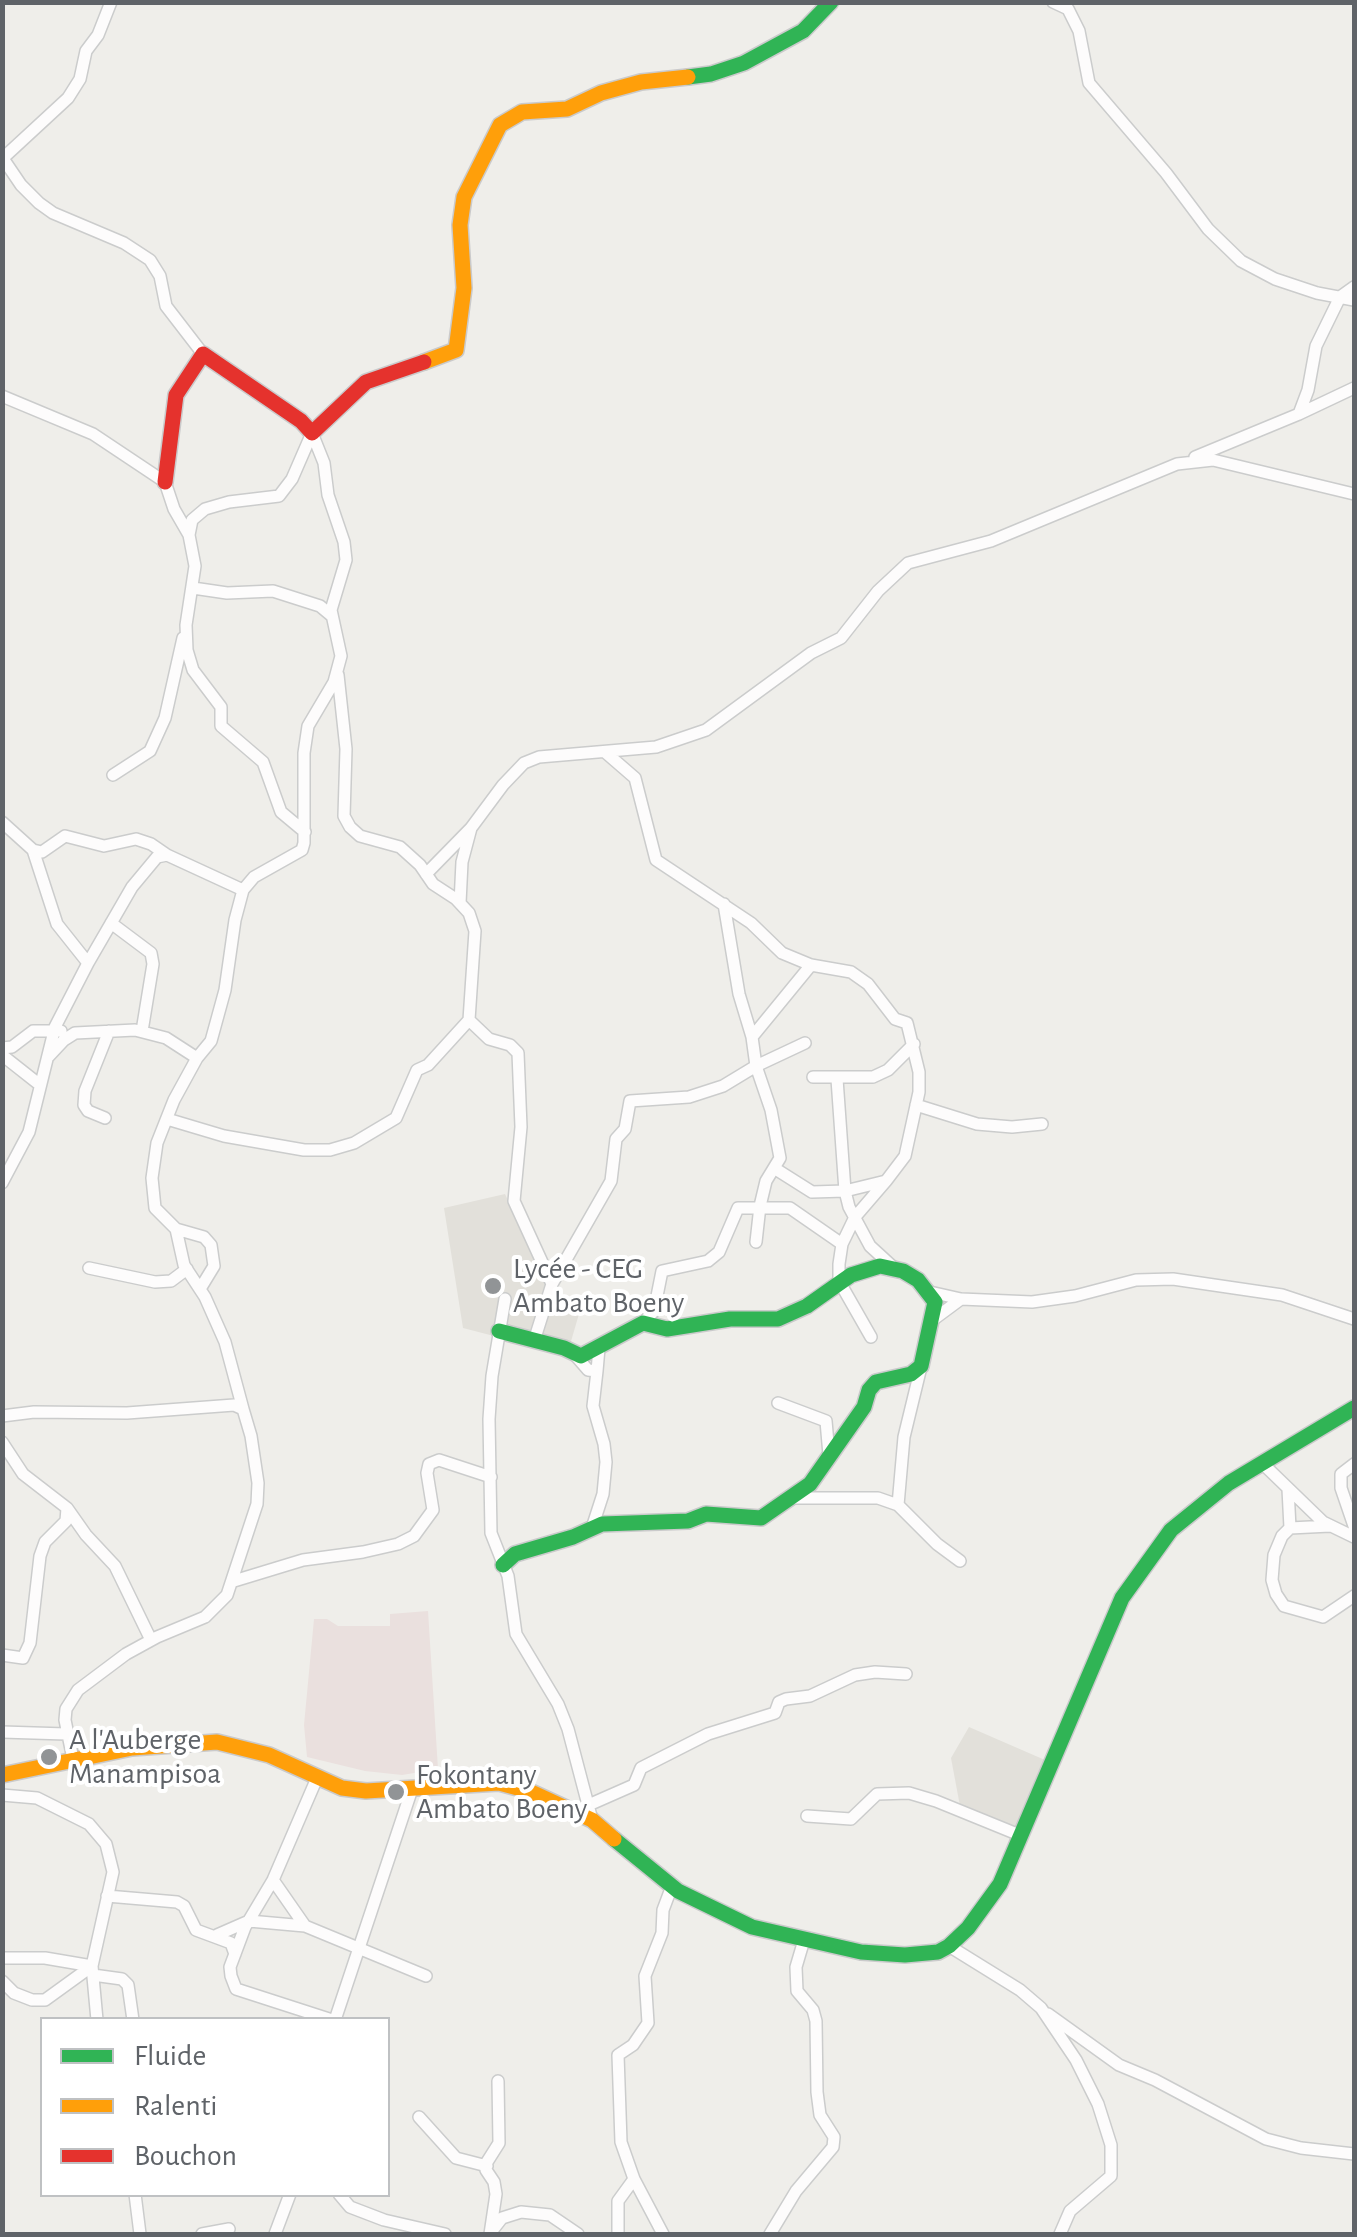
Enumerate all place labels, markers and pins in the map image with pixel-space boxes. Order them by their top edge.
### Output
place label: Lycée - CEG Ambato Boeny [513,1251,684,1322]
marker: Lycée - CEG Ambato Boeny [482,1275,504,1297]
place label: A l'Auberge Manampisoa [69,1722,221,1792]
marker: A l'Auberge Manampisoa [38,1746,60,1768]
place label: Fokontany Ambato Boeny [416,1757,587,1828]
marker: Fokontany Ambato Boeny [385,1781,407,1803]

